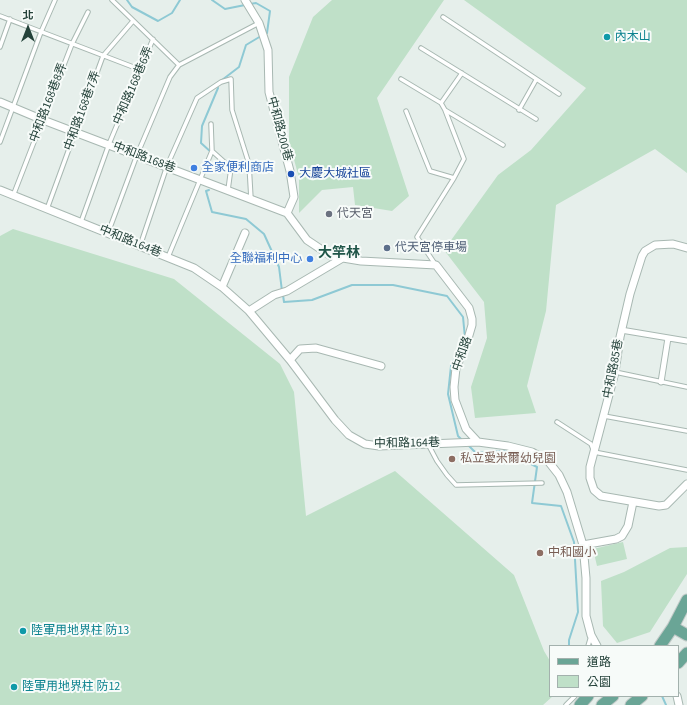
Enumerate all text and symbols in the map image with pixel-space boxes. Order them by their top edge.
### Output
north arrow [8,8,48,48]
text: 北 [23,8,34,23]
place label: 內木山 [615,30,651,44]
marker: 內木山 [602,32,612,42]
street label: 中和路168巷6弄 [111,45,157,127]
street label: 中和路168巷8弄 [27,61,71,145]
street label: 中和路168巷7弄 [62,69,104,153]
street label: 中和路200巷 [264,95,294,163]
street label: 中和路168巷 [111,139,177,177]
place label: 全家便利商店 [202,161,274,175]
marker: 全家便利商店 [189,163,199,173]
place label: 大慶大城社區 [299,167,371,181]
marker: 大慶大城社區 [286,169,296,179]
place label: 代天宮 [337,207,373,221]
marker: 代天宮 [324,209,334,219]
street label: 中和路164巷 [97,223,163,261]
place label: 代天宮停車場 [395,241,467,255]
marker: 代天宮停車場 [382,243,392,253]
district label: 大竿林 [318,246,360,262]
place label: 全聯福利中心 [230,252,302,266]
marker: 全聯福利中心 [305,254,315,264]
street label: 中和路 [450,335,476,373]
street label: 中和路85巷 [601,338,627,400]
street label: 中和路164巷 [374,436,440,452]
place label: 私立愛米爾幼兒園 [460,452,556,466]
marker: 私立愛米爾幼兒園 [447,454,457,464]
place label: 中和國小 [548,546,596,560]
marker: 中和國小 [535,548,545,558]
place label: 陸軍用地界柱 防13 [31,624,129,638]
marker: 陸軍用地界柱 防13 [18,626,28,636]
legend [549,645,679,697]
text: 道路 [587,654,611,671]
text: 公園 [587,674,611,691]
place label: 陸軍用地界柱 防12 [22,680,120,694]
marker: 陸軍用地界柱 防12 [9,682,19,692]

